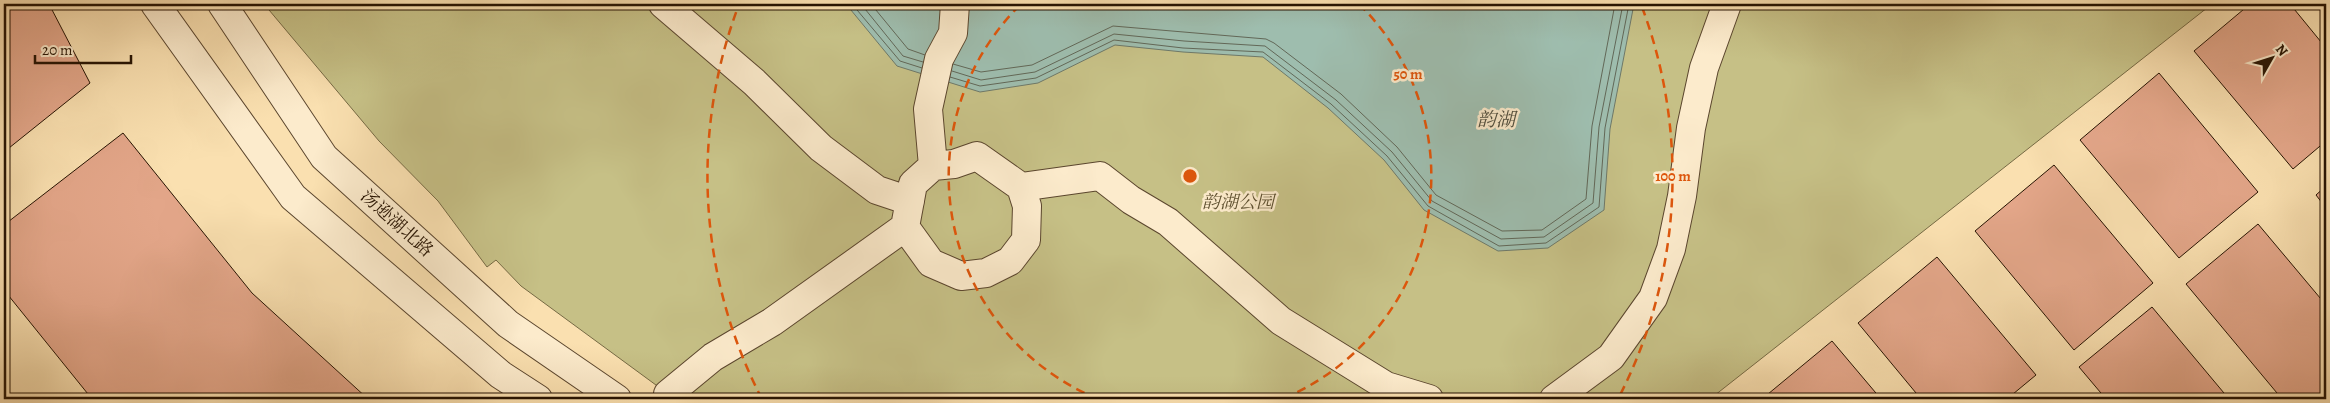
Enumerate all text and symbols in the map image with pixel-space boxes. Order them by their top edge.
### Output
scale bar [35,32,131,64]
north arrow [2248,32,2298,82]
text: 20 m [42,40,73,60]
text: N [2271,40,2292,60]
text: 50 m [1393,64,1423,84]
water label: 韵湖 [1477,107,1518,133]
text: 100 m [1655,166,1691,186]
centre of rings [1181,167,1199,185]
street label: 汤逊湖北路 [356,184,438,262]
park label: 韵湖公园 [1202,190,1277,214]

